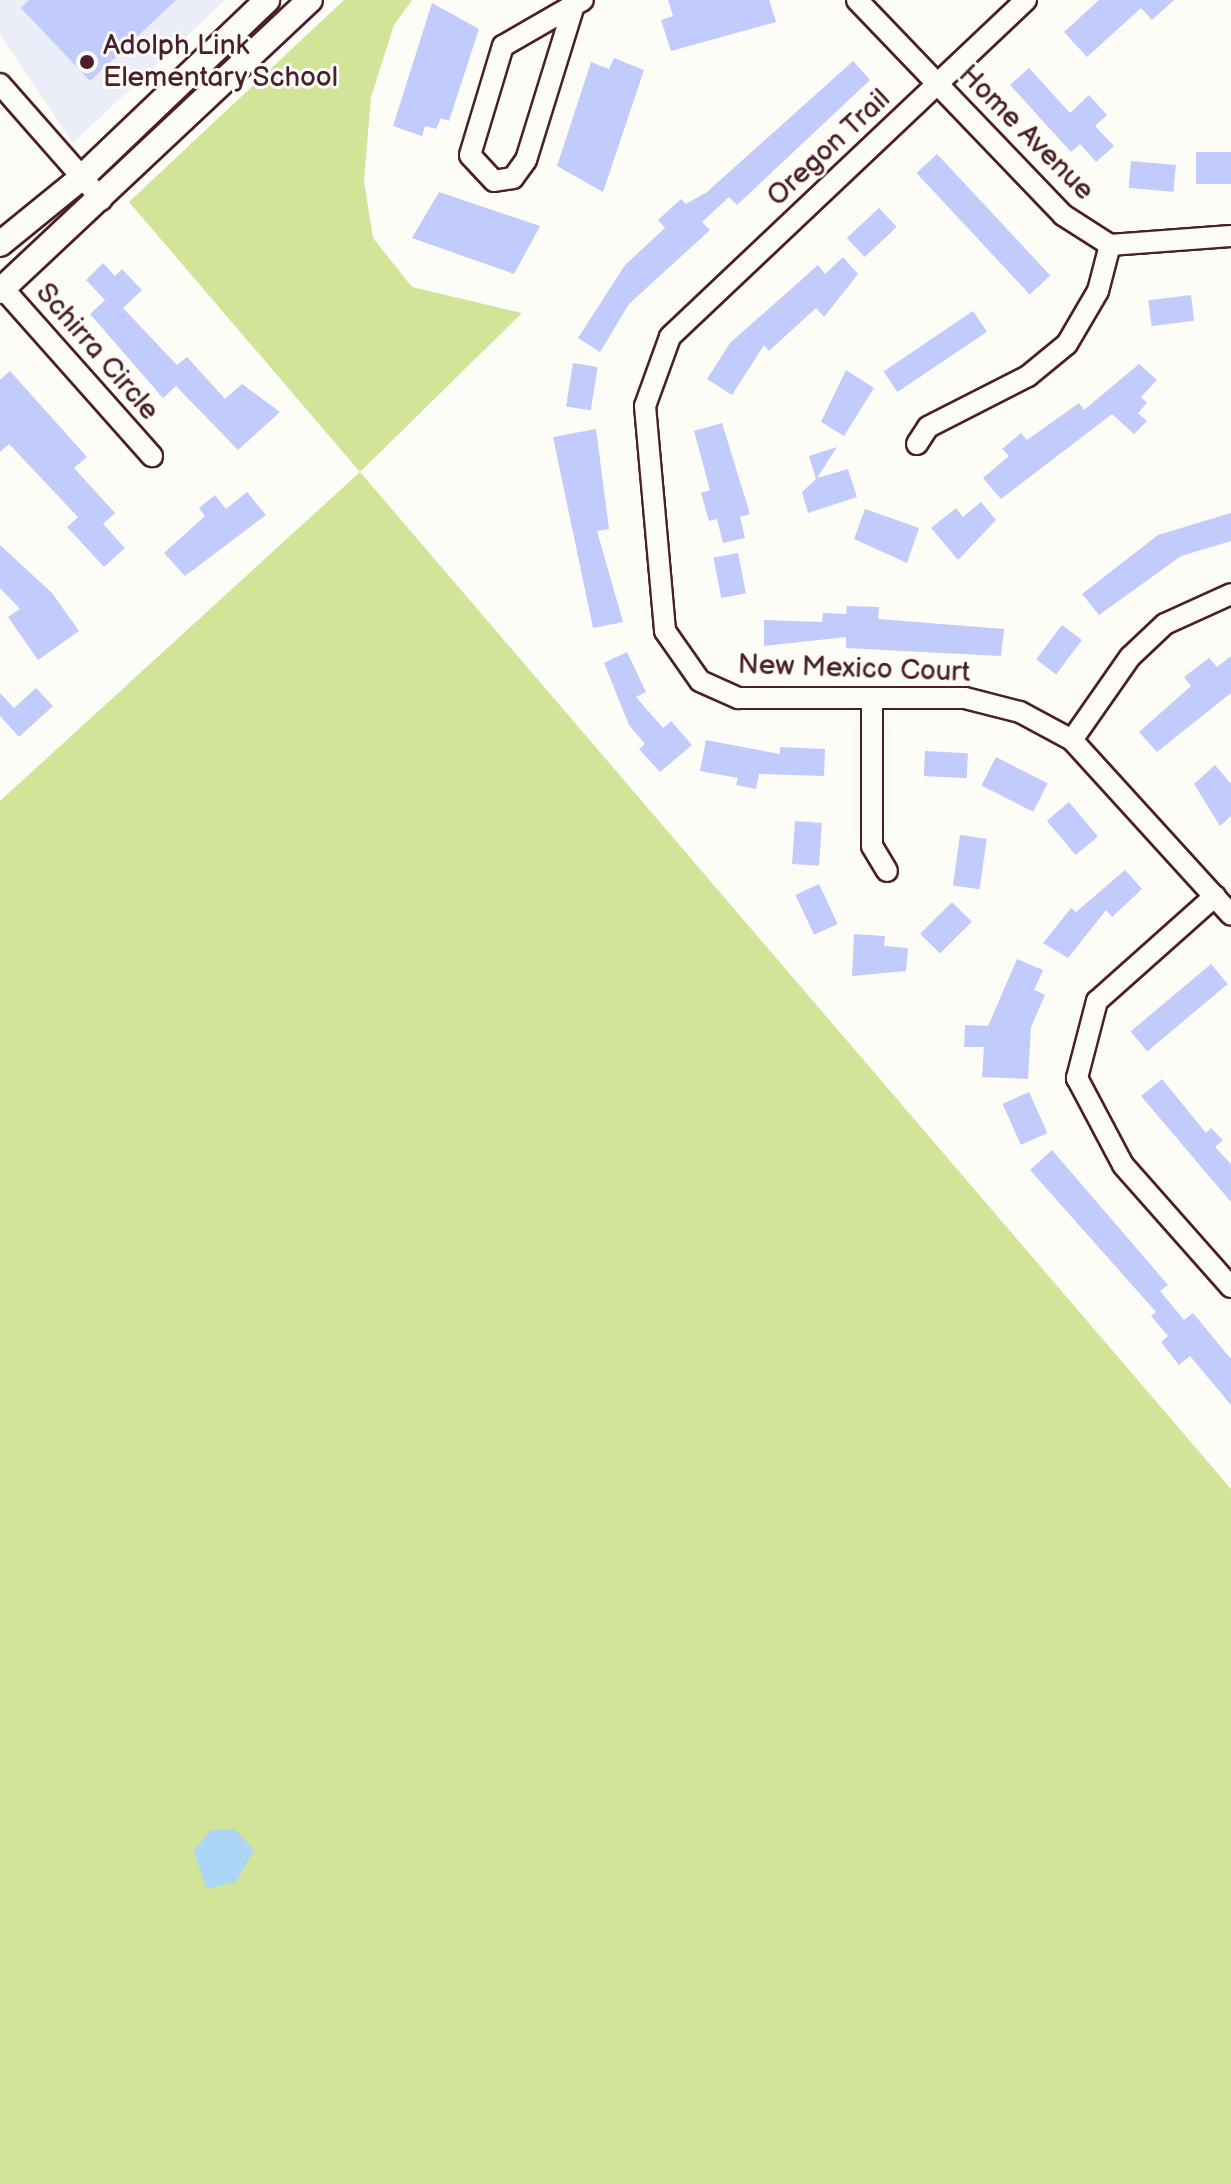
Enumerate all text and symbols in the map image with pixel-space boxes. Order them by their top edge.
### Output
place label: Adolph Link Elementary School [103,29,340,95]
marker: Adolph Link Elementary School [78,53,96,71]
street label: Home Avenue [951,58,1101,208]
street label: Oregon Trail [760,82,898,214]
street label: Schirra Circle [28,277,166,427]
street label: New Mexico Court [737,648,971,690]

